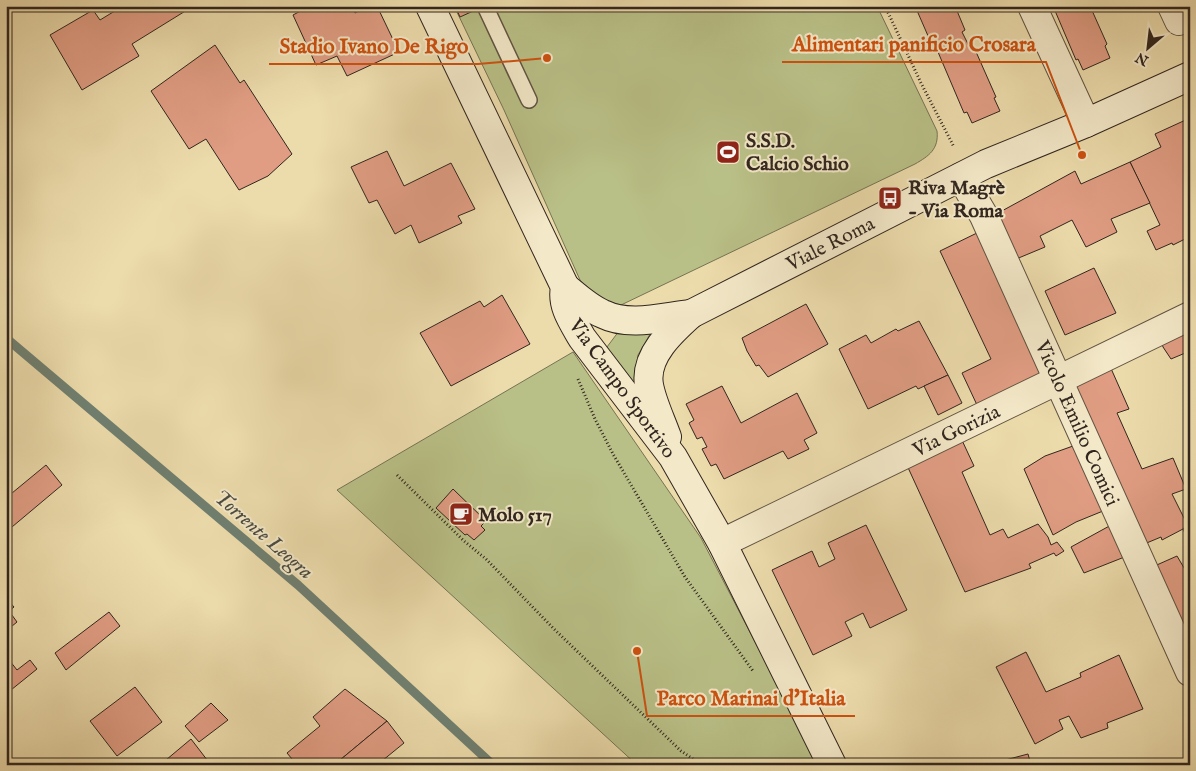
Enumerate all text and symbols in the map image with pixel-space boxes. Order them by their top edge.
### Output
north arrow [1124,22,1174,72]
callout: Alimentari panificio Crosara [782,26,1046,62]
callout: Stadio Ivano De Rigo [269,28,478,64]
text: Alimentari panificio Crosara [791,32,1037,59]
text: Stadio Ivano De Rigo [280,34,469,61]
text: N [1133,48,1153,70]
place label: S.S.D. Calcio Schio [746,129,849,177]
sports icon: S.S.D. Calcio Schio [715,139,741,165]
place label: Riva Magrè - Via Roma [908,176,1006,224]
bus stop icon: Riva Magrè - Via Roma [877,185,903,211]
street label: Viale Roma [781,211,879,278]
street label: Via Campo Sportivo [562,313,681,464]
street label: Vicolo Emilio Comici [1029,336,1124,510]
street label: Via Gorizia [908,399,1005,464]
water label: Torrente Leogra [207,484,319,586]
cafe icon: Molo 517 [448,501,474,527]
place label: Molo 517 [478,503,552,528]
callout: Parco Marinai d'Italia [647,680,855,716]
text: Parco Marinai d'Italia [657,686,846,713]

